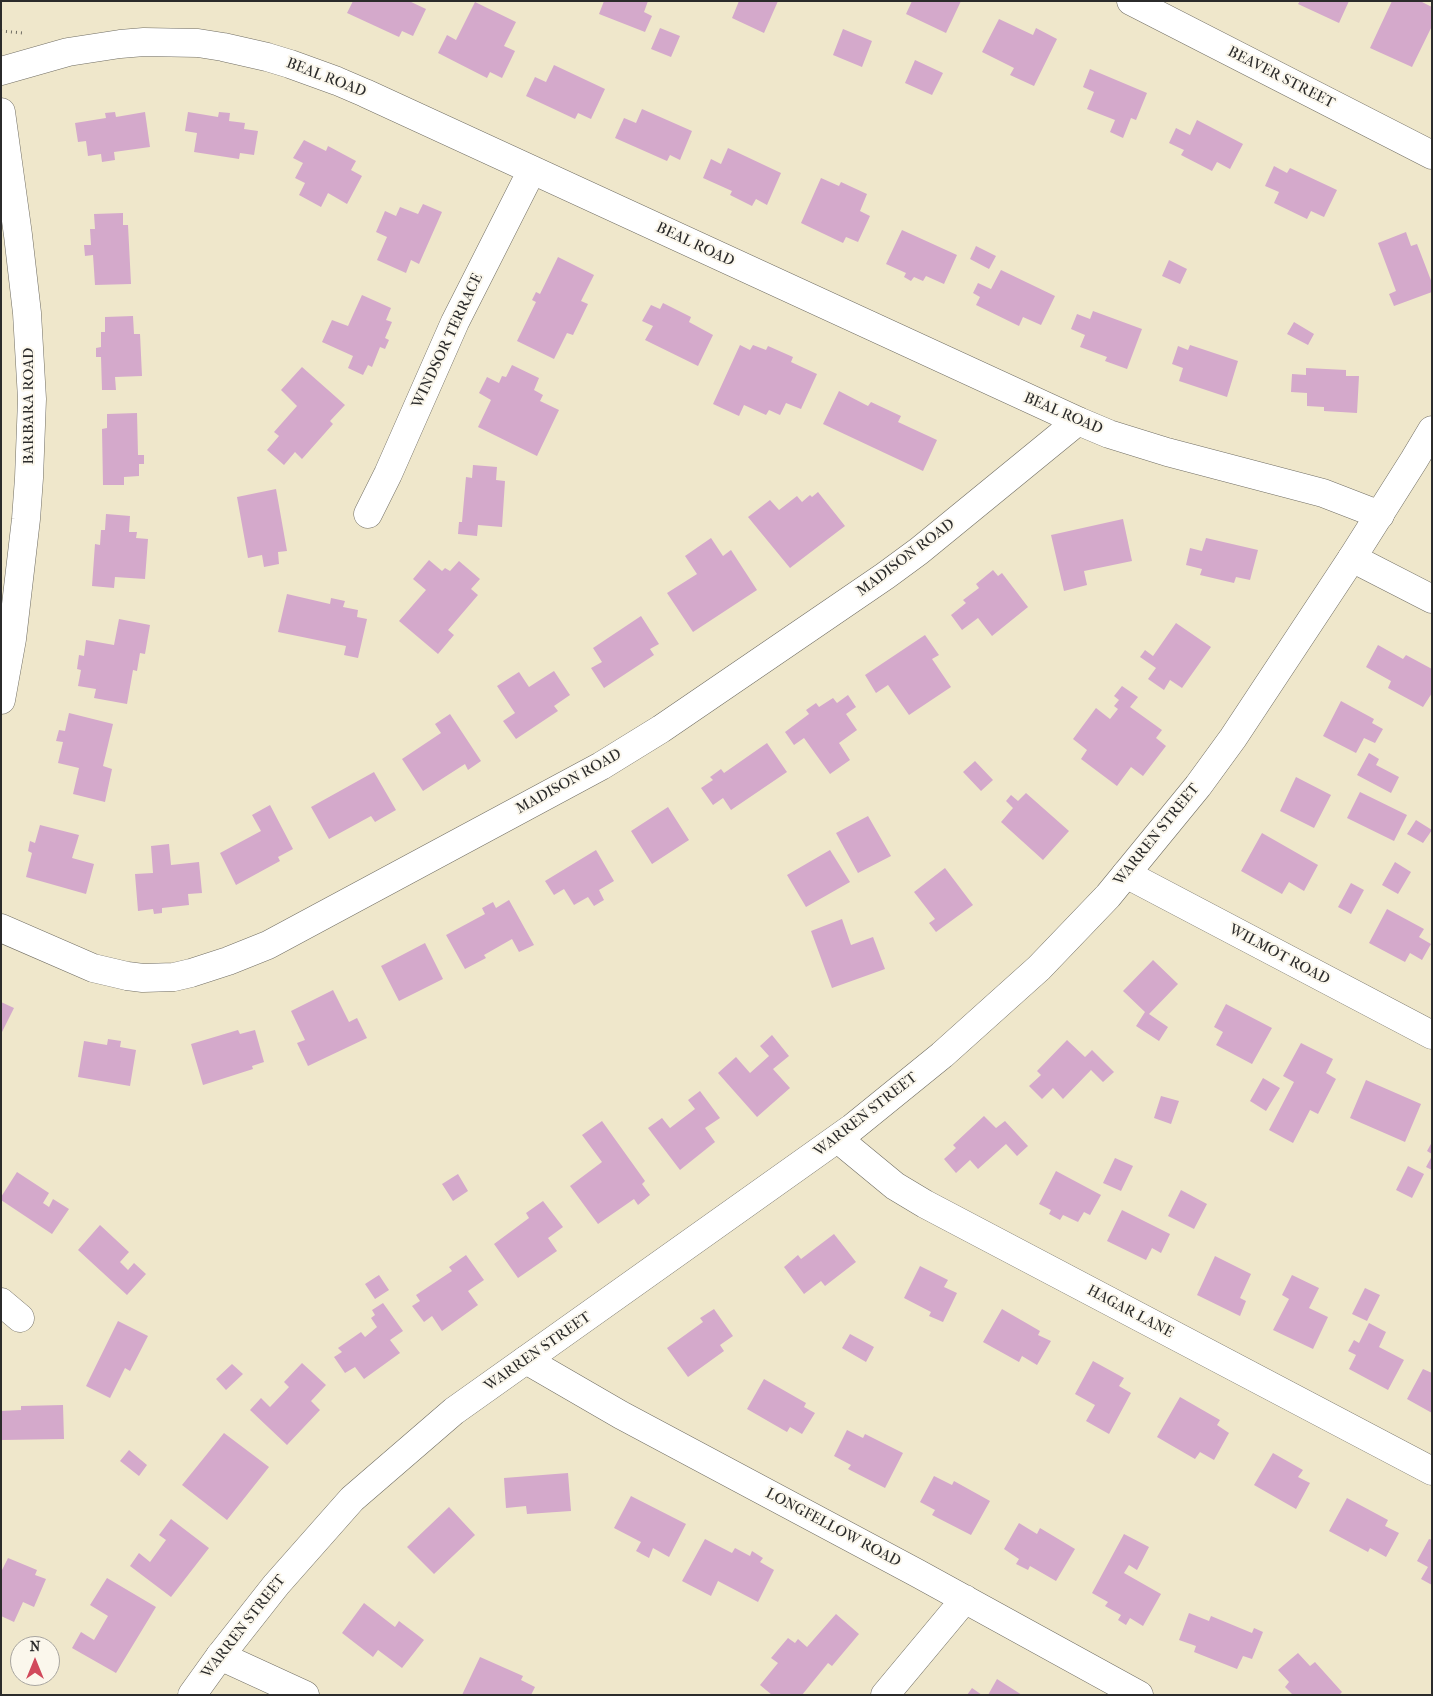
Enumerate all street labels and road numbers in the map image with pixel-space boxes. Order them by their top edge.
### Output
street label: BEAVER STREET [1224,43,1338,113]
street label: BEAL ROAD [284,55,368,101]
street label: BEAL ROAD [653,219,737,271]
street label: WINDSOR TERRACE [409,271,487,411]
street label: BARBARA ROAD [20,348,38,464]
street label: BEAL ROAD [1021,389,1105,439]
street label: MADISON ROAD [854,515,958,601]
street label: MADISON ROAD [513,746,625,818]
street label: WARREN STREET [1110,780,1204,890]
street label: WILMOT ROAD [1226,921,1332,989]
street label: WARREN STREET [811,1069,921,1161]
street label: HAGAR LANE [1084,1282,1176,1342]
street label: WARREN STREET [481,1308,595,1396]
street label: LONGFELLOW ROAD [762,1485,904,1571]
street label: WARREN STREET [198,1572,290,1682]

